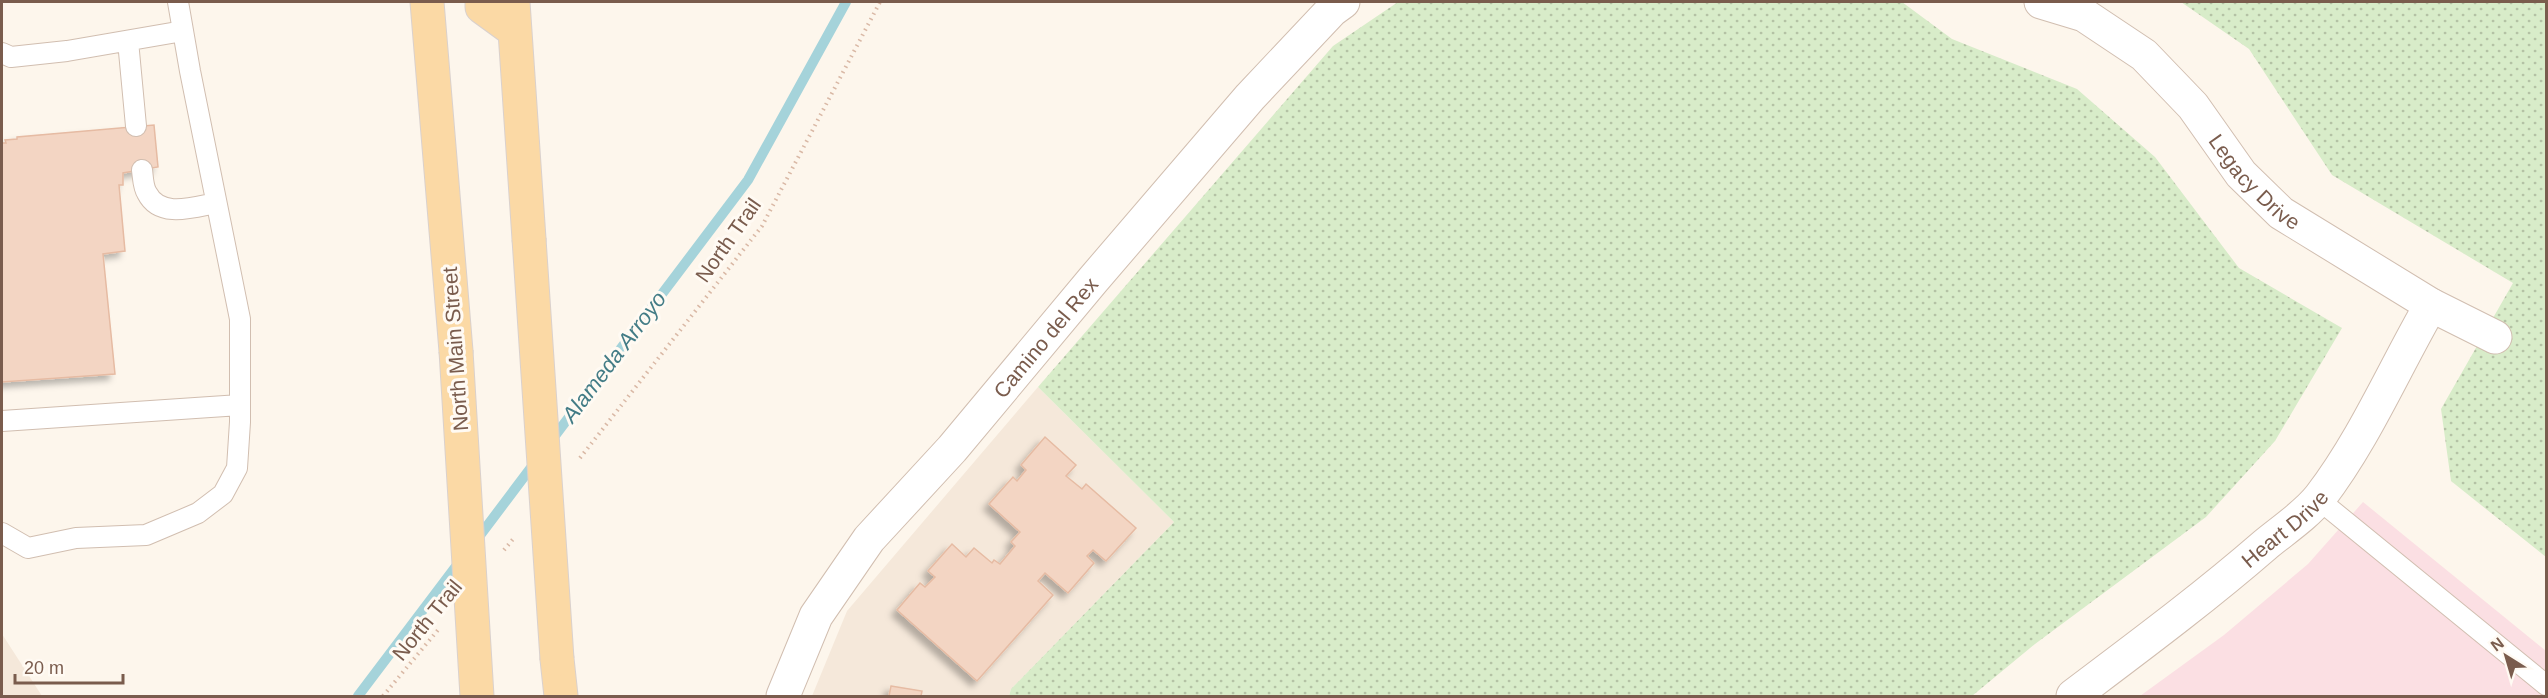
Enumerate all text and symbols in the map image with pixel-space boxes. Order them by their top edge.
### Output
street label: Legacy Drive [2205,130,2304,233]
street label: North Trail [691,194,765,286]
street label: North Main Street [438,266,472,432]
street label: Camino del Rex [989,272,1102,402]
water label: Alameda Arroyo [556,287,671,429]
street label: Heart Drive [2237,485,2333,572]
street label: North Trail [388,575,466,665]
north arrow [2476,626,2536,686]
text: N [2488,634,2507,655]
scale bar [15,647,123,685]
text: 20 m [24,658,64,678]

